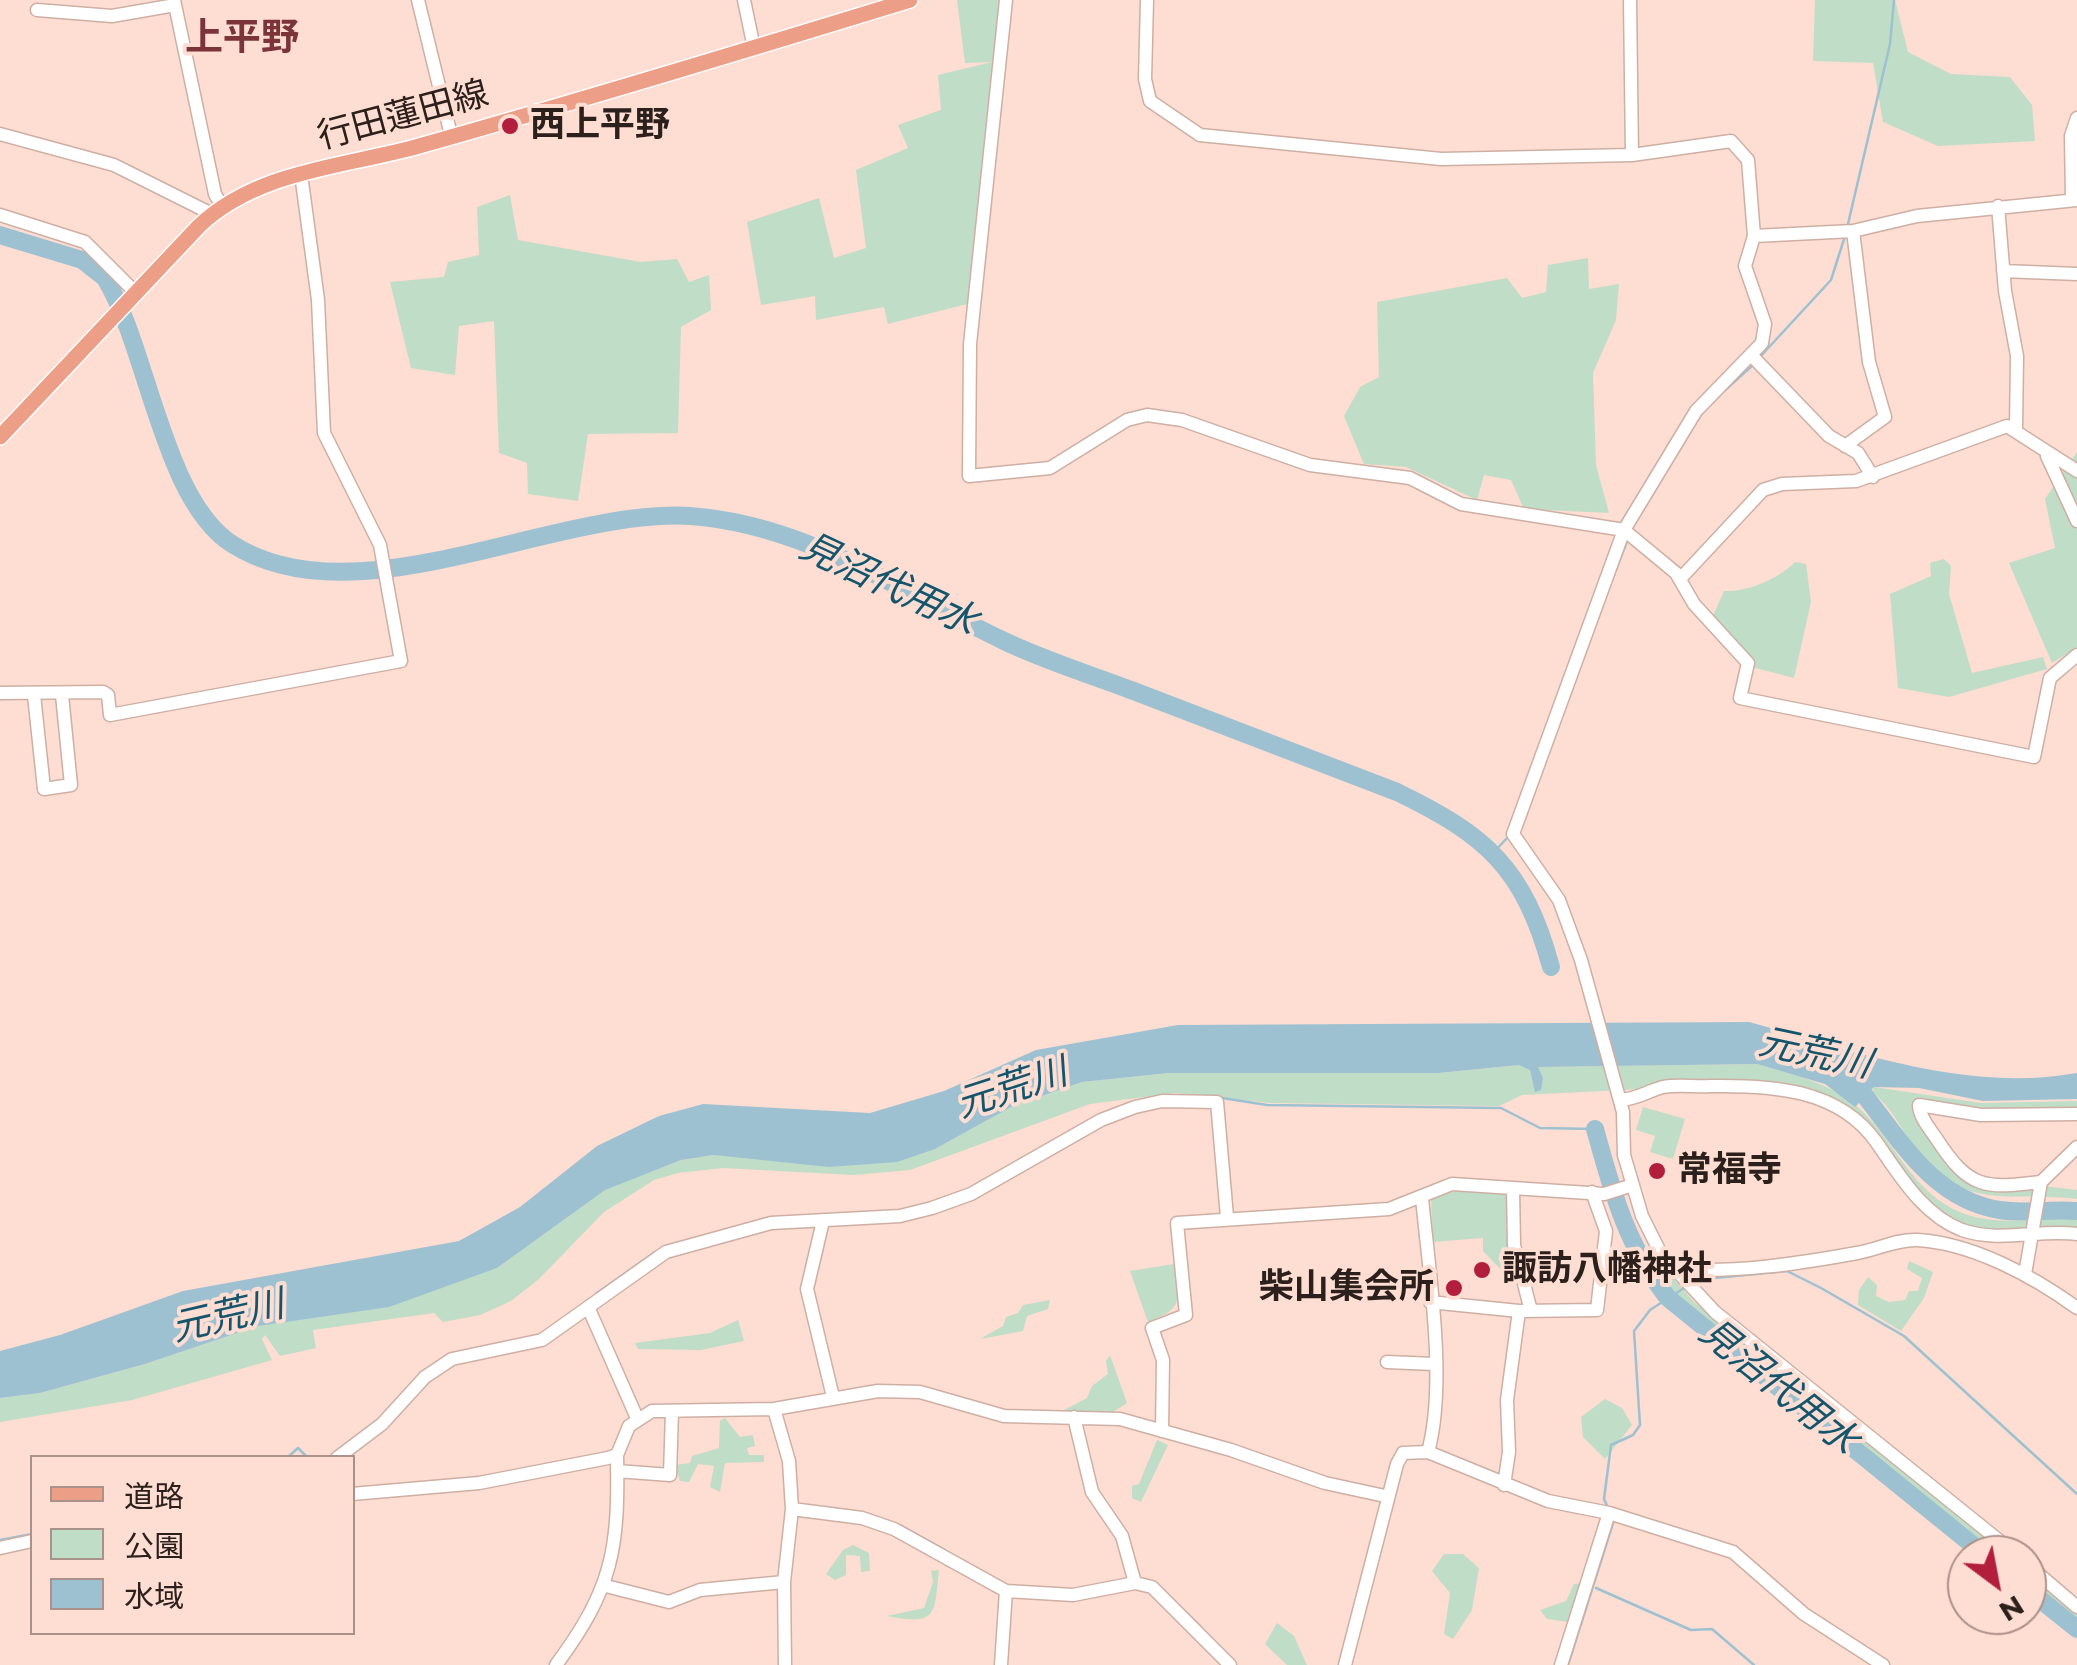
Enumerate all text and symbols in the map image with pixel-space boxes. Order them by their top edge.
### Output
district label: 上平野 [185,16,299,62]
street label: 行田蓮田線 [313,73,493,159]
place label: 西上平野 [530,105,670,147]
marker: 西上平野 [499,115,521,137]
water label: 見沼代用水 [792,524,984,646]
water label: 元荒川 [1755,1020,1875,1088]
water label: 元荒川 [951,1050,1073,1128]
place label: 常福寺 [1677,1150,1782,1192]
marker: 常福寺 [1646,1160,1668,1182]
place label: 諏訪八幡神社 [1502,1249,1712,1291]
marker: 諏訪八幡神社 [1471,1259,1493,1281]
place label: 柴山集会所 [1259,1267,1434,1309]
marker: 柴山集会所 [1443,1277,1465,1299]
water label: 元荒川 [167,1282,289,1352]
water label: 見沼代用水 [1690,1309,1866,1465]
legend [30,1455,355,1635]
text: 道路 [124,1478,184,1515]
text: 公園 [124,1528,184,1565]
north arrow [1947,1535,2047,1635]
text: 水域 [124,1578,184,1615]
text: N [1993,1588,2030,1629]

